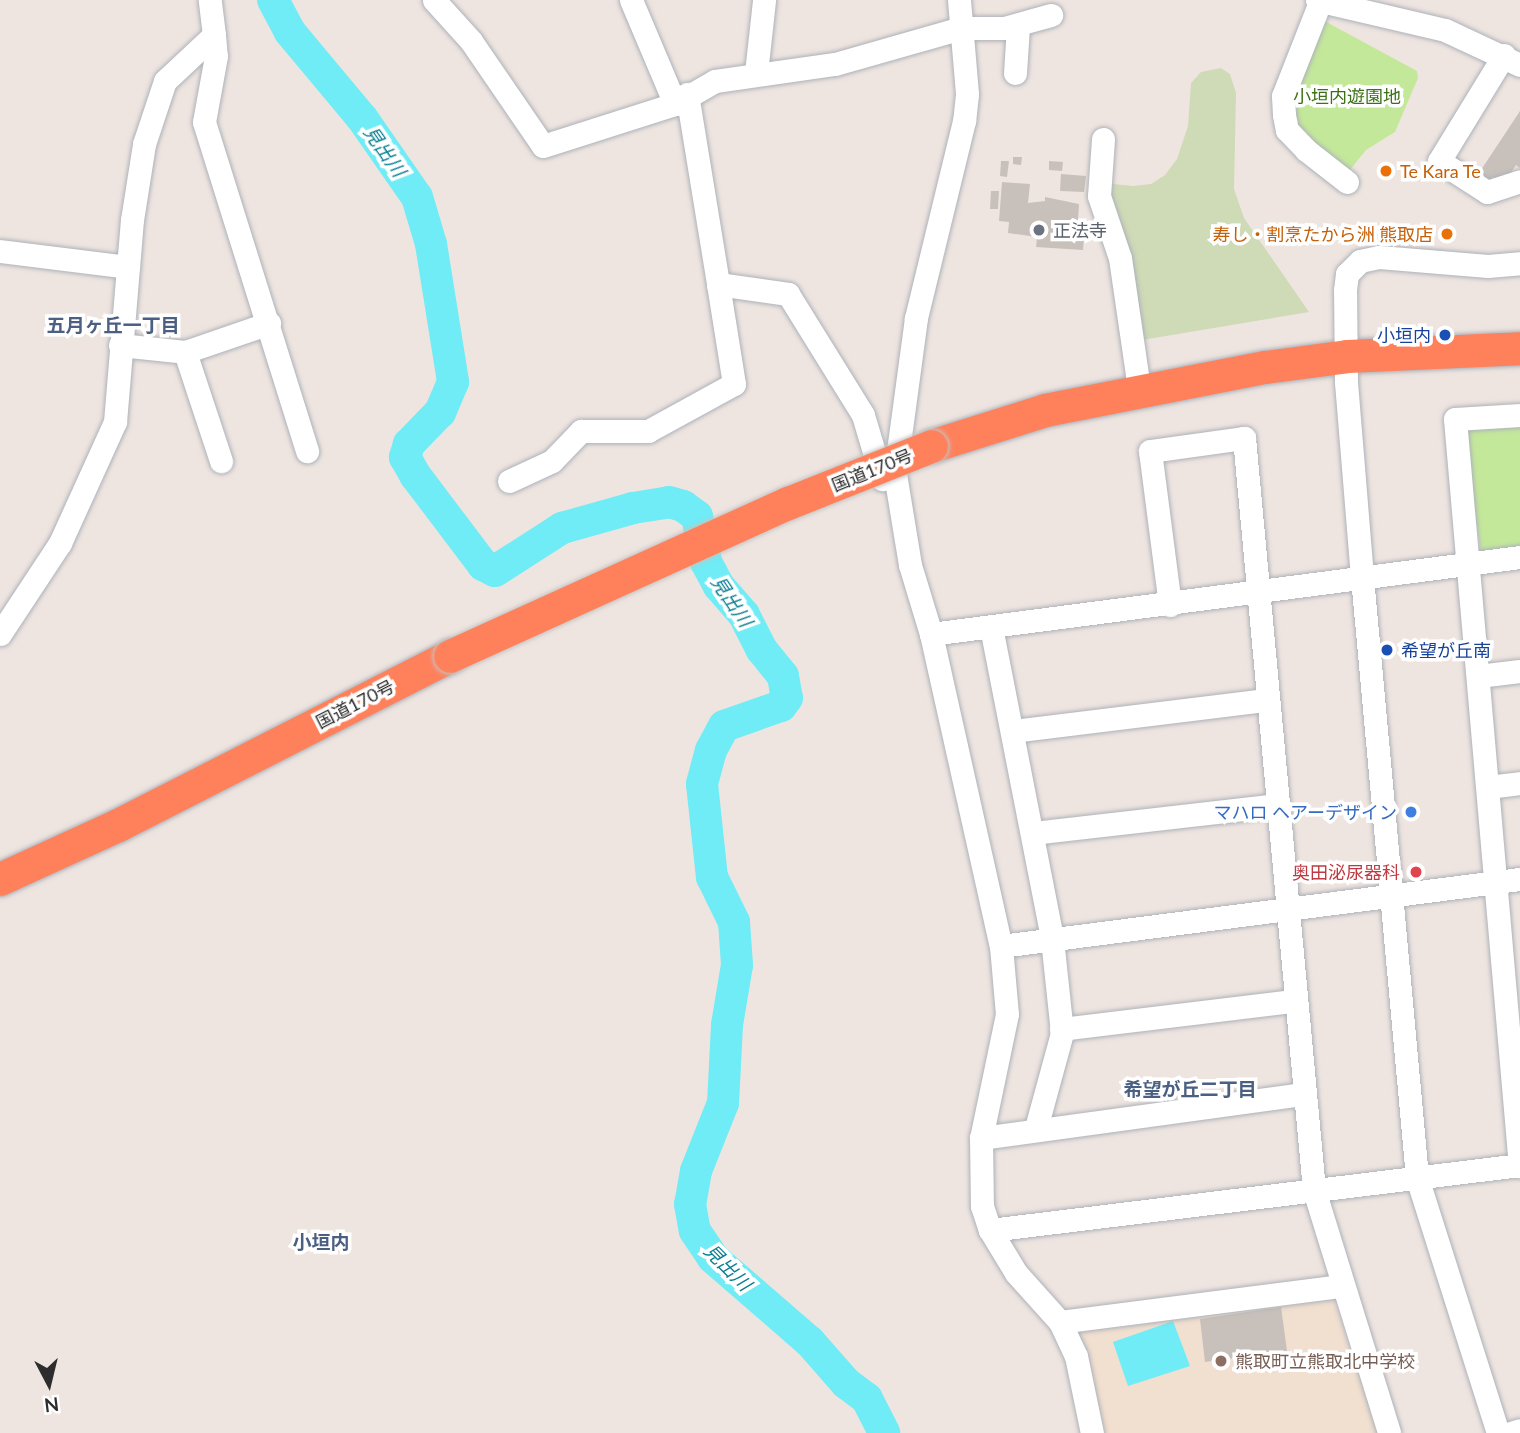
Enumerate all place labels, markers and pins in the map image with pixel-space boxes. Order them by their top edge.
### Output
place label: Te Kara Te [1400,160,1481,182]
marker: Te Kara Te [1378,163,1394,179]
place label: 正法寺 [1053,219,1107,241]
marker: 正法寺 [1031,222,1047,238]
place label: 寿し・割烹たから洲 熊取店 [1212,223,1433,245]
marker: 寿し・割烹たから洲 熊取店 [1439,226,1455,242]
place label: 小垣内 [1377,324,1431,346]
marker: 小垣内 [1437,327,1453,343]
place label: 希望が丘南 [1401,639,1491,661]
marker: 希望が丘南 [1379,642,1395,658]
place label: マハロ ヘアーデザイン [1213,801,1397,823]
marker: マハロ ヘアーデザイン [1403,804,1419,820]
place label: 奥田泌尿器科 [1292,861,1400,883]
marker: 奥田泌尿器科 [1406,862,1426,882]
place label: 熊取町立熊取北中学校 [1235,1350,1415,1372]
marker: 熊取町立熊取北中学校 [1213,1353,1229,1369]

